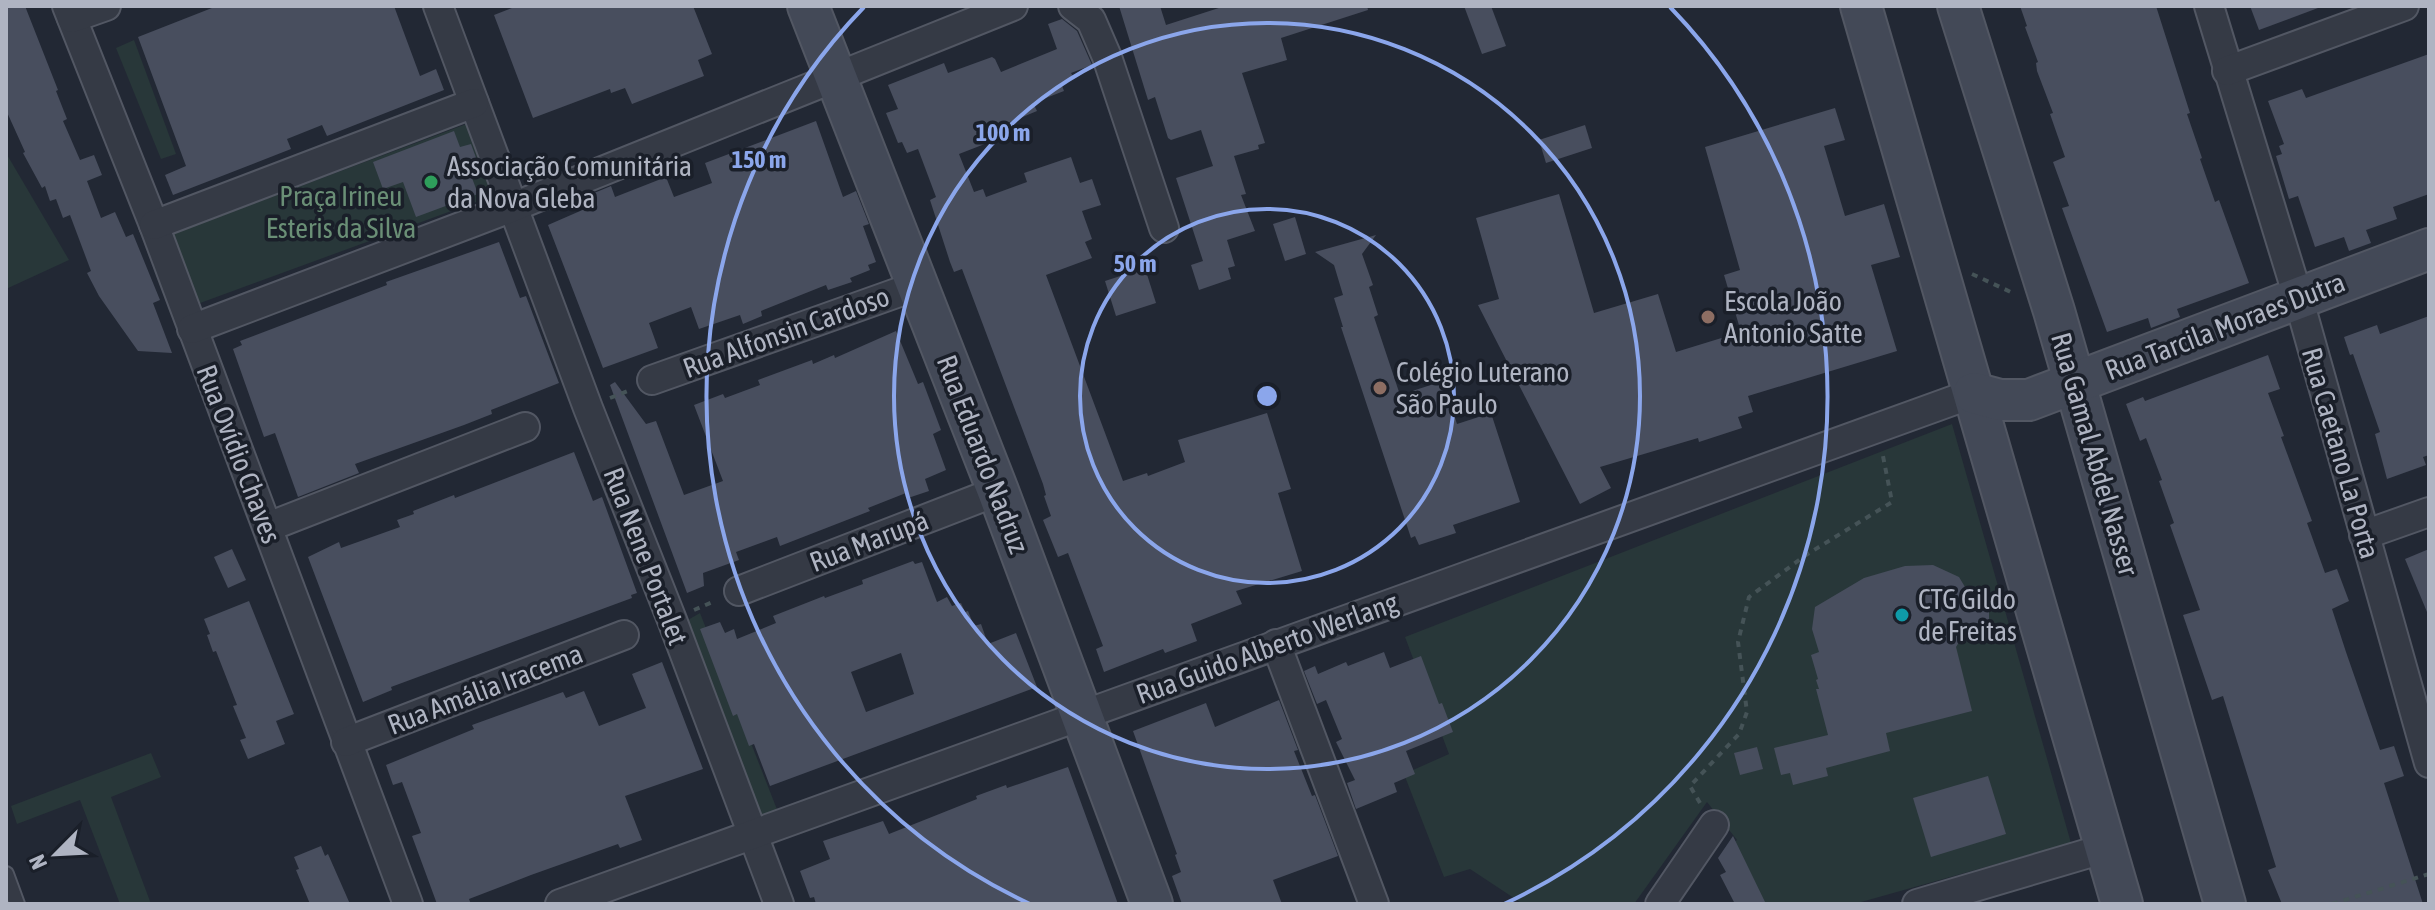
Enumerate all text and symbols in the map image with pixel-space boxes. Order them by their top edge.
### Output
text: 100 m [976,119,1030,146]
text: 150 m [732,146,786,173]
place label: Associação Comunitária da Nova Gleba [447,150,692,214]
marker: Associação Comunitária da Nova Gleba [422,173,440,191]
park label: Praça Irineu Esteris da Silva [266,180,416,244]
text: 50 m [1113,250,1157,277]
street label: Rua Tarcila Moraes Dutra [2101,266,2349,386]
street label: Rua Alfonsin Cardoso [679,280,893,384]
place label: Escola João Antonio Satte [1724,285,1863,349]
marker: Escola João Antonio Satte [1699,308,1717,326]
street label: Rua Gamal Abdel Nasser [2045,329,2145,580]
street label: Rua Caetano La Porta [2296,344,2386,562]
street label: Rua Eduardo Nadruz [931,351,1035,557]
place label: Colégio Luterano São Paulo [1396,356,1569,420]
street label: Rua Ovídio Chaves [190,360,288,548]
marker: Colégio Luterano São Paulo [1371,379,1389,397]
centre of rings [1253,382,1281,410]
street label: Rua Nene Portalet [597,463,695,649]
street label: Rua Marupá [805,504,933,578]
place label: CTG Gildo de Freitas [1918,583,2017,647]
street label: Rua Guido Alberto Werlang [1132,586,1402,710]
marker: CTG Gildo de Freitas [1893,606,1911,624]
street label: Rua Amália Iracema [383,637,587,741]
north arrow [16,814,96,894]
text: N [23,851,52,873]

